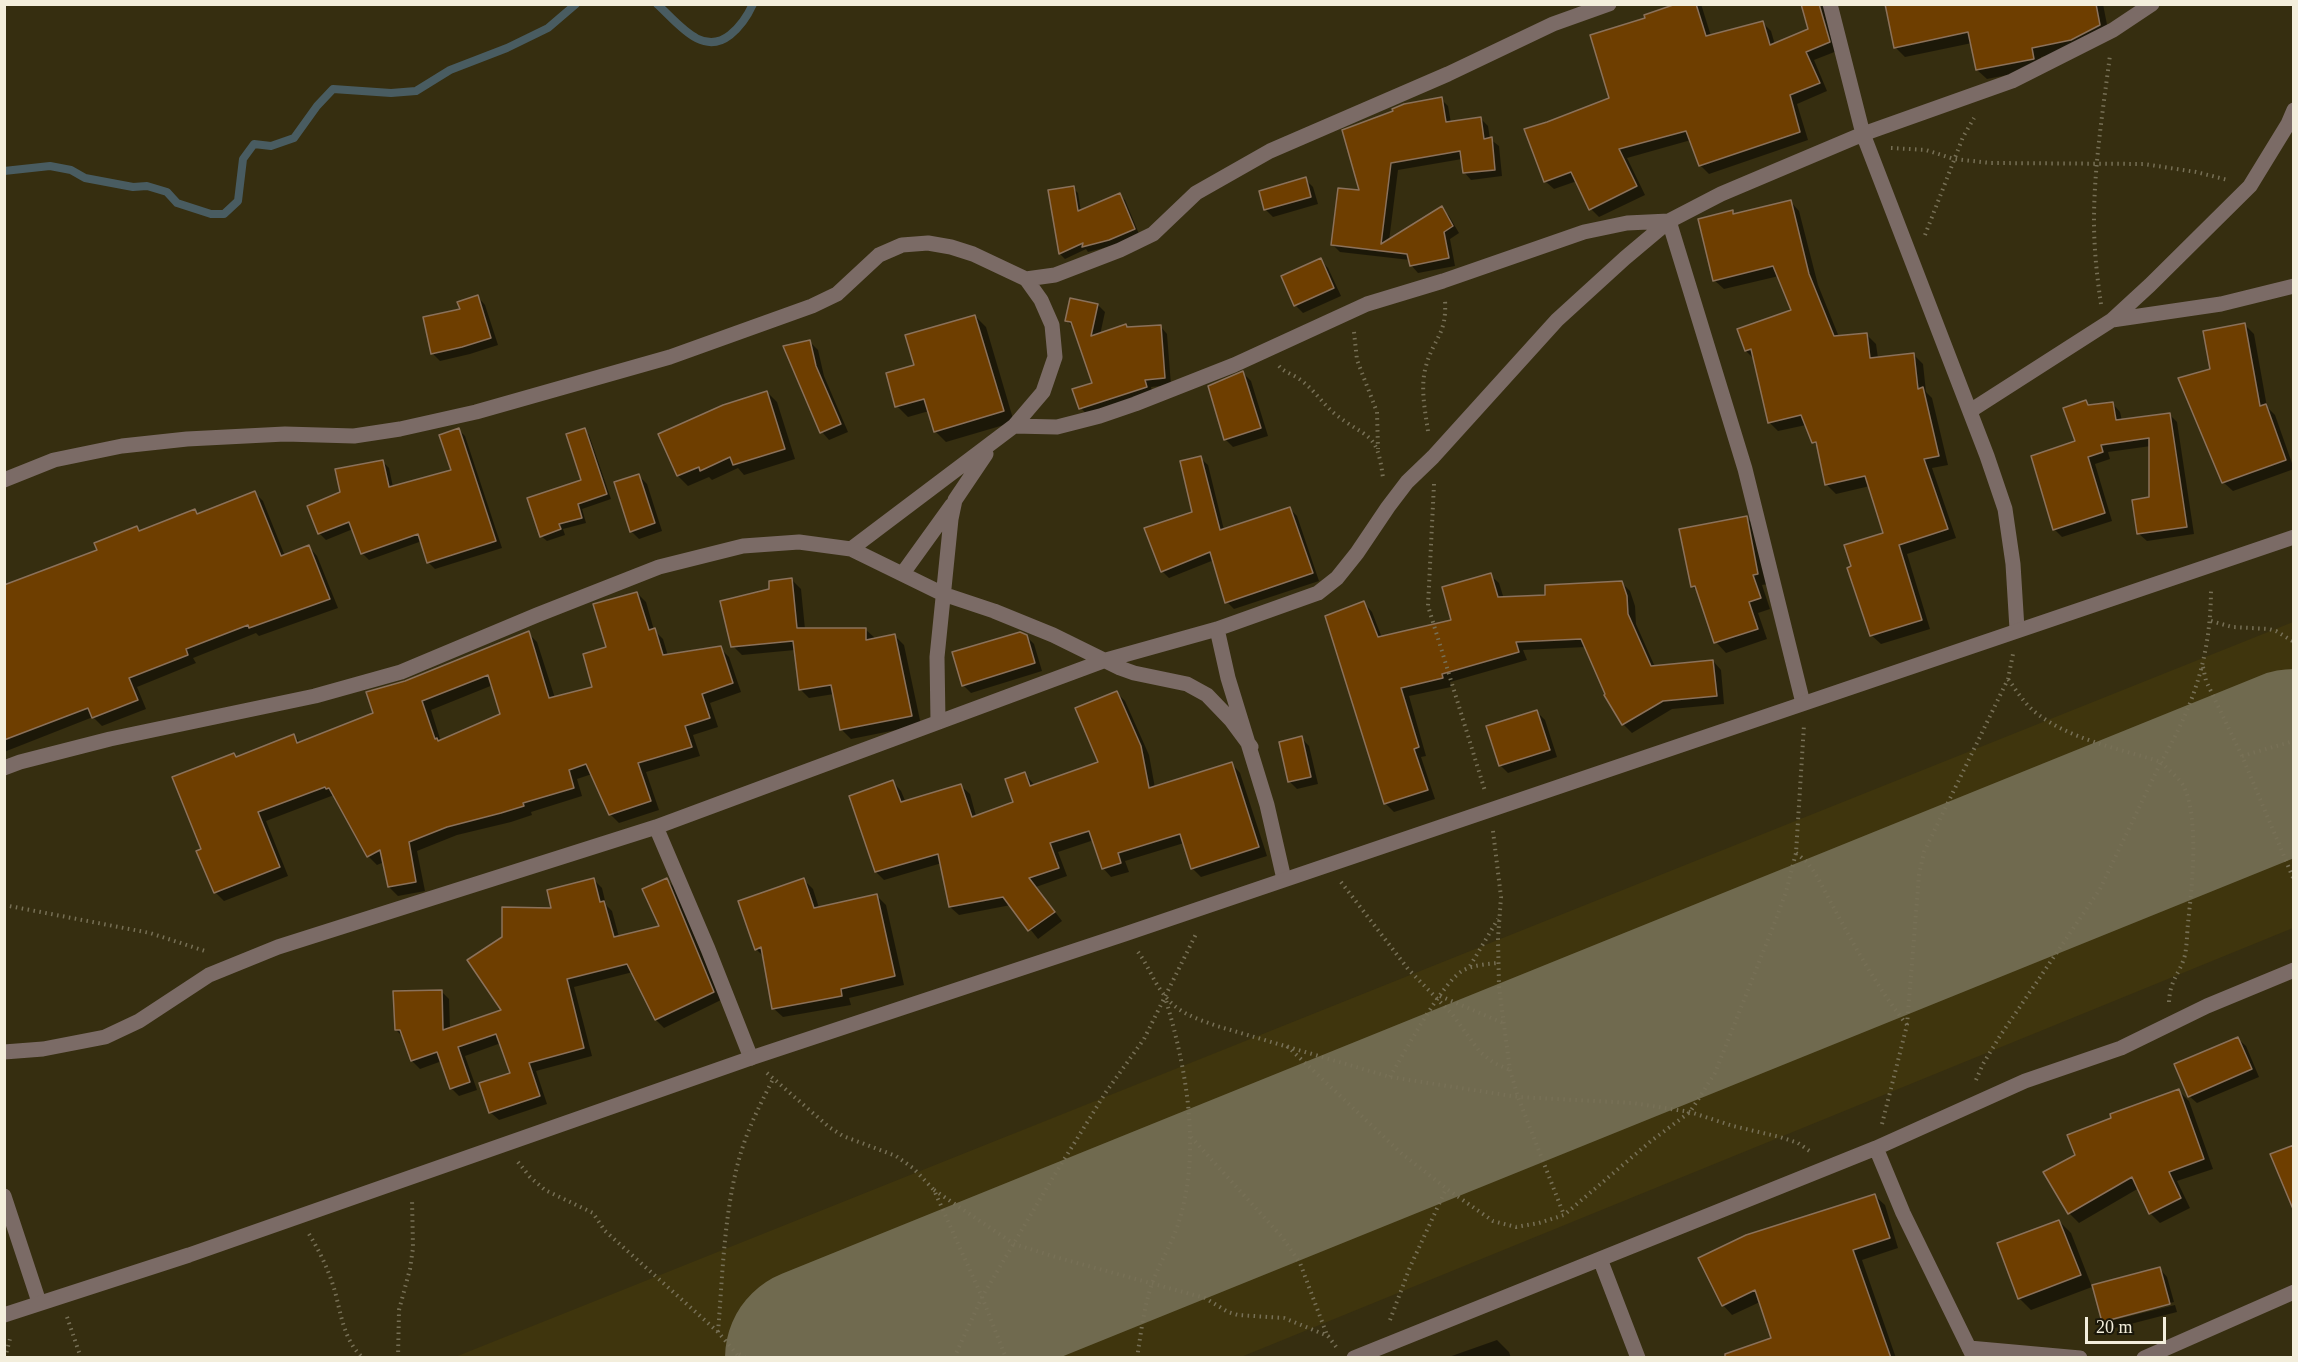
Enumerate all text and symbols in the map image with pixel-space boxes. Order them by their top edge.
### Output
scale bar [2088,1305,2169,1343]
text: 20 m [2096,1317,2133,1337]

